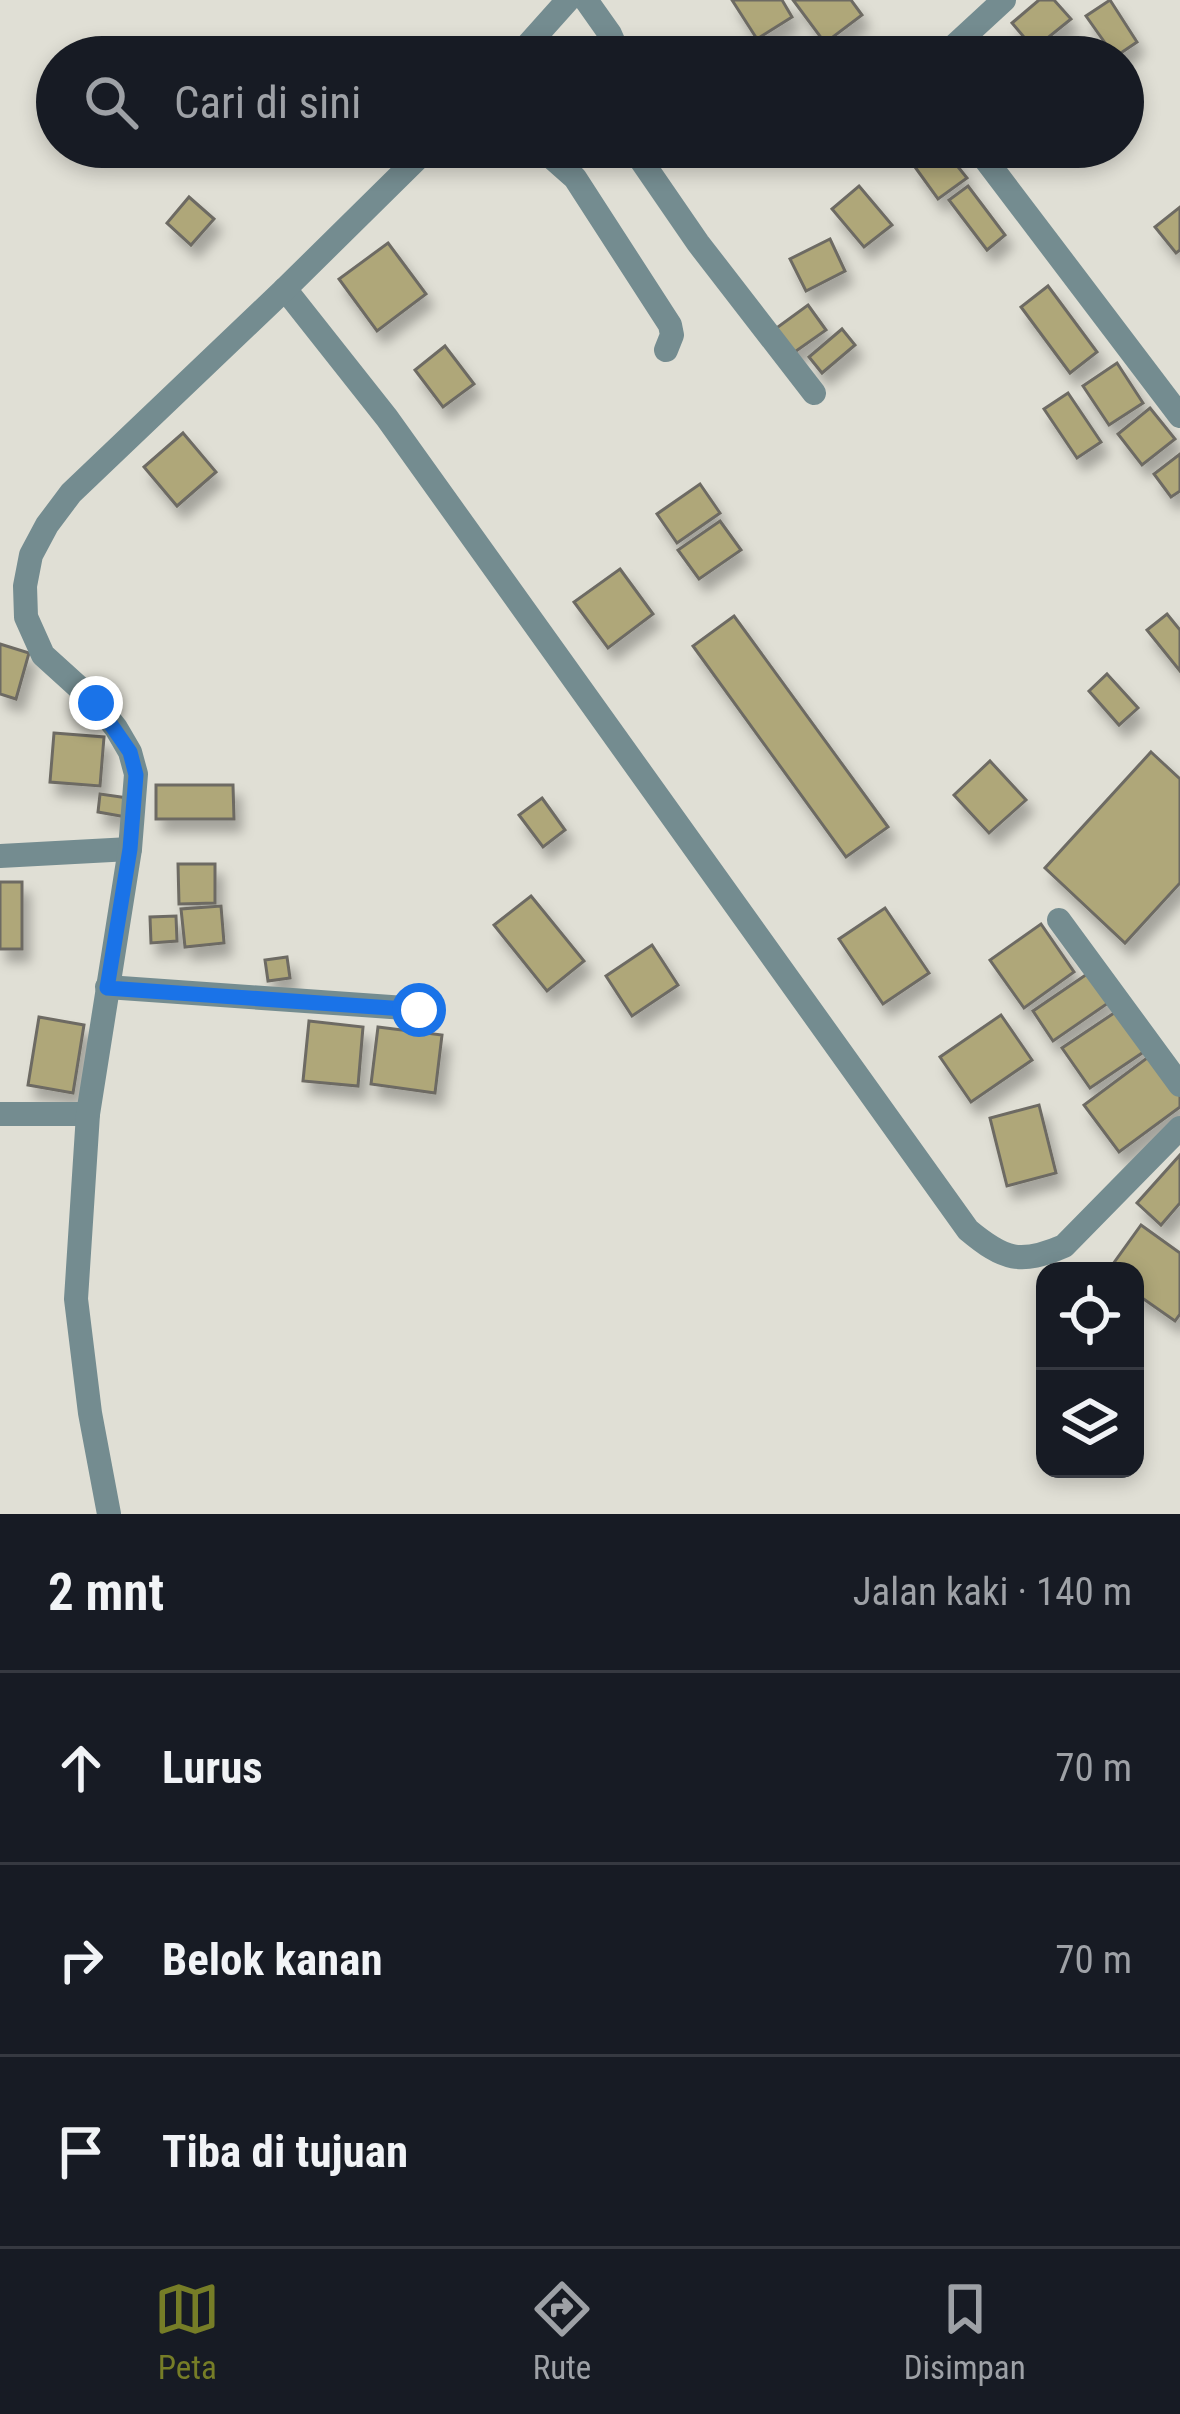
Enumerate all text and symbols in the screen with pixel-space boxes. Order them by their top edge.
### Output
search box [36,36,1144,168]
icon: search [78,69,144,135]
text: Cari di sini [174,76,361,129]
route end [69,676,123,730]
route start [392,983,446,1037]
map controls [1036,1262,1144,1478]
button: locate [1036,1262,1144,1370]
button: layers [1036,1370,1144,1478]
text: 2 mnt [48,1563,164,1622]
text: Jalan kaki · 140 m [853,1569,1132,1615]
icon: ahead [48,1735,114,1801]
text: Lurus [162,1741,263,1794]
text: 70 m [1055,1745,1132,1791]
icon: right [48,1927,114,1993]
text: Belok kanan [162,1933,383,1986]
text: 70 m [1055,1937,1132,1983]
icon: arrive [48,2119,114,2185]
text: Tiba di tujuan [162,2125,408,2178]
tab: Peta [154,2276,220,2387]
tab: Rute [529,2276,595,2387]
tab: Disimpan [904,2276,1026,2387]

